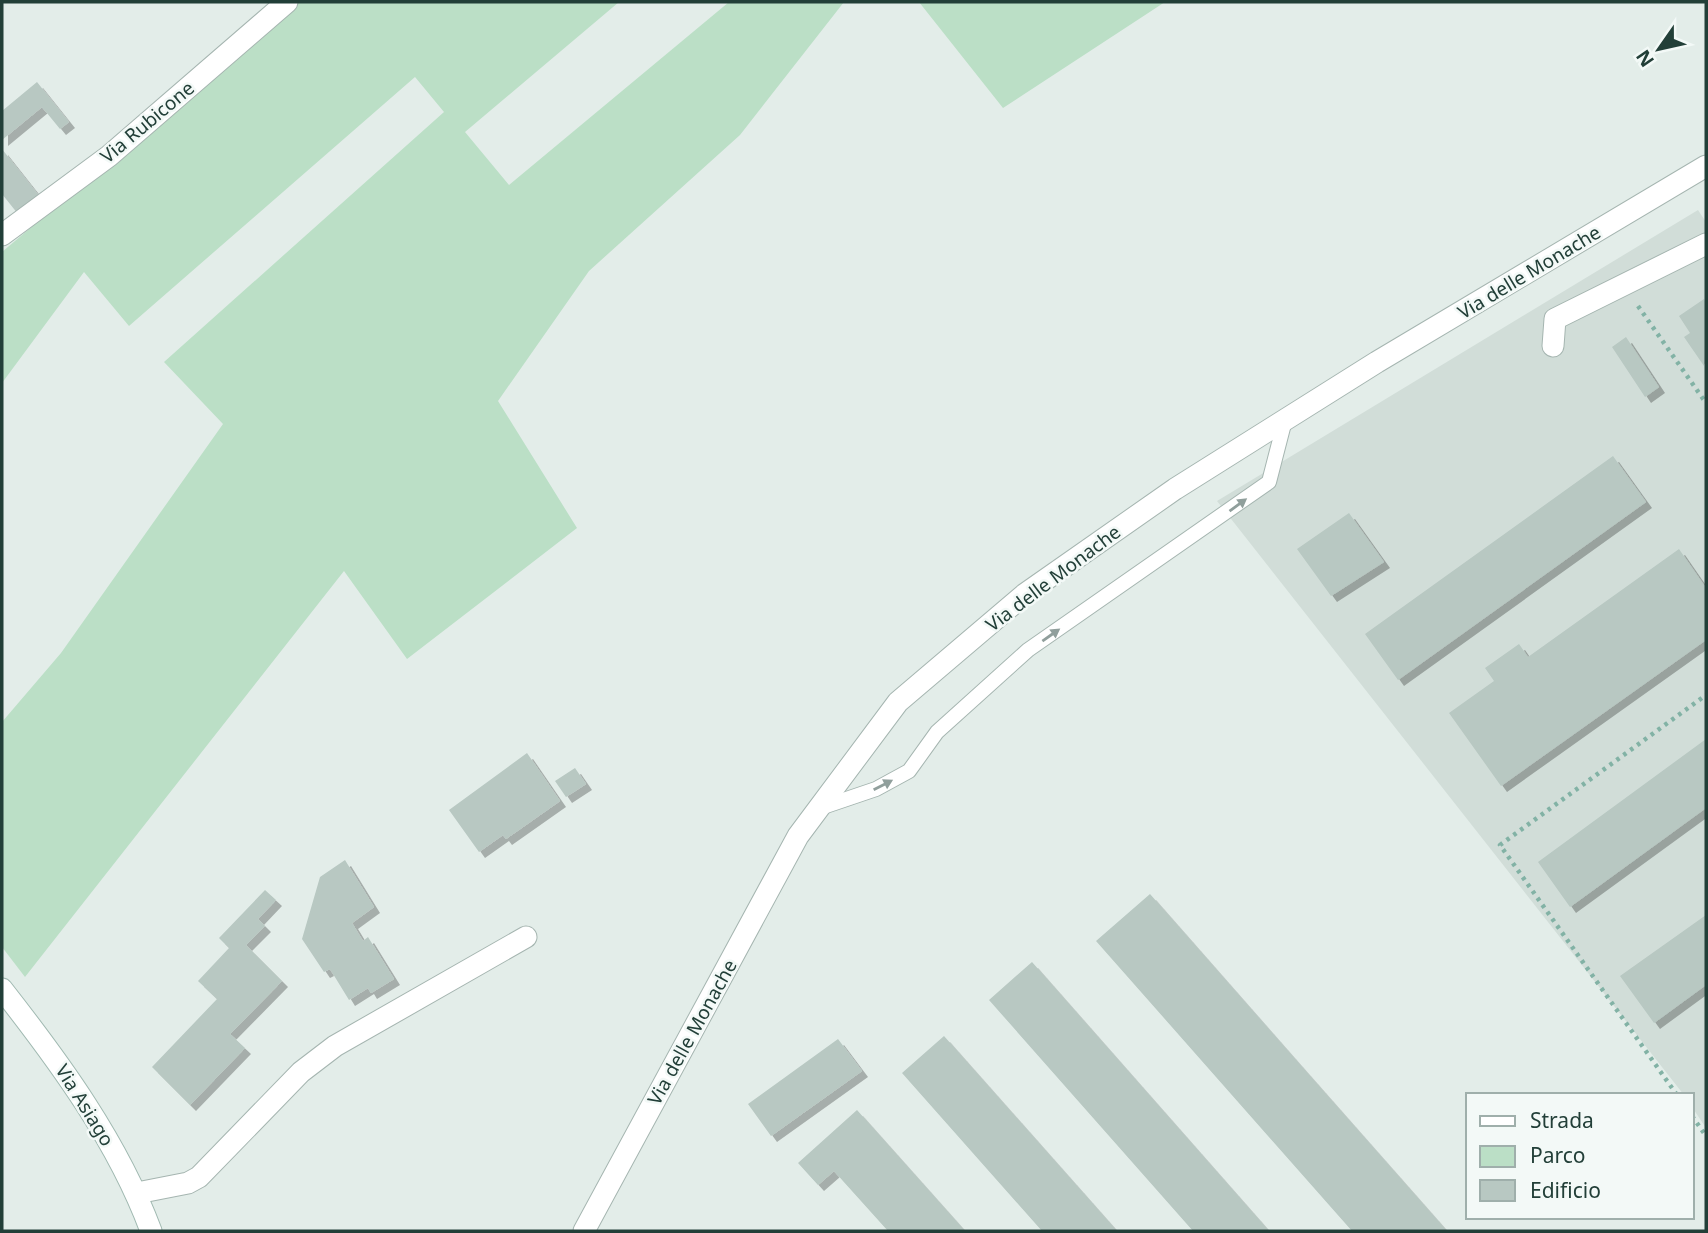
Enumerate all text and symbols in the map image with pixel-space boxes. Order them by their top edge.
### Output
north arrow [1624,14,1694,84]
text: N [1630,45,1660,72]
street label: Via Rubicone [95,75,199,169]
street label: Via delle Monache [1453,219,1605,325]
one-way arrow [1229,498,1247,512]
street label: Via delle Monache [980,519,1126,637]
one-way arrow [1042,628,1060,642]
one-way arrow [873,779,893,790]
street label: Via delle Monache [641,955,743,1109]
street label: Via Asiago [50,1059,120,1151]
legend [1466,1093,1694,1219]
text: Strada [1530,1106,1594,1134]
text: Parco [1530,1141,1586,1169]
text: Edificio [1530,1176,1601,1204]

